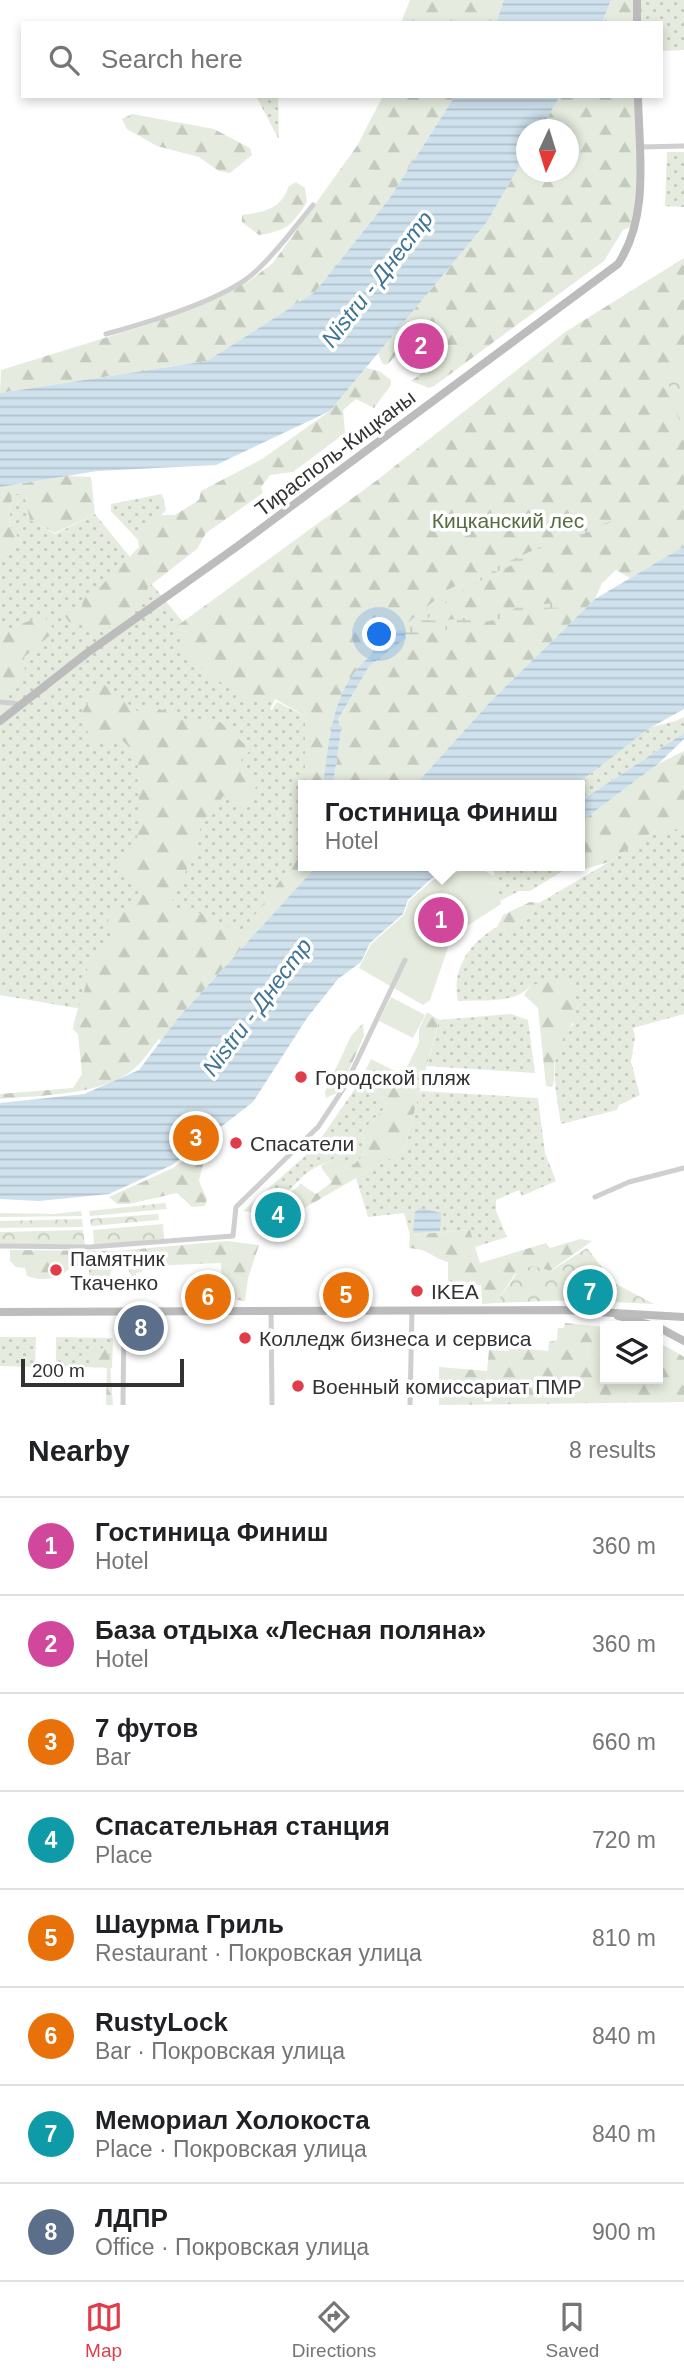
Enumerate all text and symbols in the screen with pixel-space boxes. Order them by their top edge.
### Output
search box [21,21,663,98]
icon: search [45,41,83,79]
text: Search here [101,44,243,74]
north arrow [516,119,579,182]
water label: Nistru - Днестр [316,206,438,352]
pin: 2 [398,320,444,372]
street label: Тирасполь-Кицканы [250,385,420,521]
park label: Кицканский лес [432,509,584,532]
your location [362,617,396,651]
popup [298,780,585,871]
text: Гостиница Финиш [325,797,558,827]
text: Hotel [325,828,379,854]
pin: 1 [418,894,464,946]
water label: Nistru - Днестр [197,933,317,1081]
place label: Городской пляж [315,1066,470,1089]
marker: Городской пляж [293,1069,309,1085]
pin: 3 [173,1112,219,1164]
place label: Спасатели [250,1132,354,1155]
marker: Спасатели [228,1135,244,1151]
pin: 4 [255,1189,301,1241]
place label: Памятник Ткаченко [70,1247,166,1294]
marker: Памятник Ткаченко [48,1262,64,1278]
pin: 7 [567,1266,613,1318]
pin: 5 [323,1269,369,1321]
pin: 6 [185,1271,231,1323]
place label: IKEA [431,1280,479,1303]
marker: IKEA [409,1283,425,1299]
pin: 8 [118,1302,164,1354]
map controls [600,1321,663,1384]
button: layers [600,1321,663,1384]
place label: Колледж бизнеса и сервиса [259,1327,532,1350]
marker: Колледж бизнеса и сервиса [237,1330,253,1346]
scale bar [21,1356,184,1388]
text: 200 m [32,1360,85,1381]
place label: Военный комиссариат ПМР [312,1375,582,1398]
marker: Военный комиссариат ПМР [290,1378,306,1394]
text: Nearby [28,1434,130,1467]
text: 8 results [569,1437,656,1463]
text: Гостиница Финиш [95,1517,328,1547]
text: 1 [45,1533,57,1559]
text: 360 m [592,1533,656,1559]
text: Hotel [95,1548,149,1574]
text: База отдыха «Лесная поляна» [95,1615,486,1645]
text: 2 [45,1631,57,1657]
text: 360 m [592,1631,656,1657]
text: Hotel [95,1646,149,1672]
text: 7 футов [95,1713,198,1743]
text: 3 [45,1729,57,1755]
text: 660 m [592,1729,656,1755]
text: Bar [95,1744,131,1770]
text: Спасательная станция [95,1811,390,1841]
text: 4 [45,1827,57,1853]
text: 720 m [592,1827,656,1853]
text: Place [95,1842,153,1868]
text: Шаурма Гриль [95,1909,284,1939]
text: 5 [45,1925,57,1951]
text: 810 m [592,1925,656,1951]
text: Restaurant · Покровская улица [95,1940,422,1966]
text: RustyLock [95,2007,228,2037]
text: 6 [45,2023,57,2049]
text: 840 m [592,2023,656,2049]
text: Bar · Покровская улица [95,2038,345,2064]
text: Мемориал Холокоста [95,2105,370,2135]
text: 7 [45,2121,57,2147]
text: 840 m [592,2121,656,2147]
text: Place · Покровская улица [95,2136,367,2162]
text: ЛДПР [95,2203,168,2233]
text: 8 [45,2219,57,2245]
text: 900 m [592,2219,656,2245]
text: Office · Покровская улица [95,2234,369,2260]
tab: Map [85,2298,123,2362]
tab: Directions [292,2298,376,2362]
tab: Saved [545,2298,599,2362]

